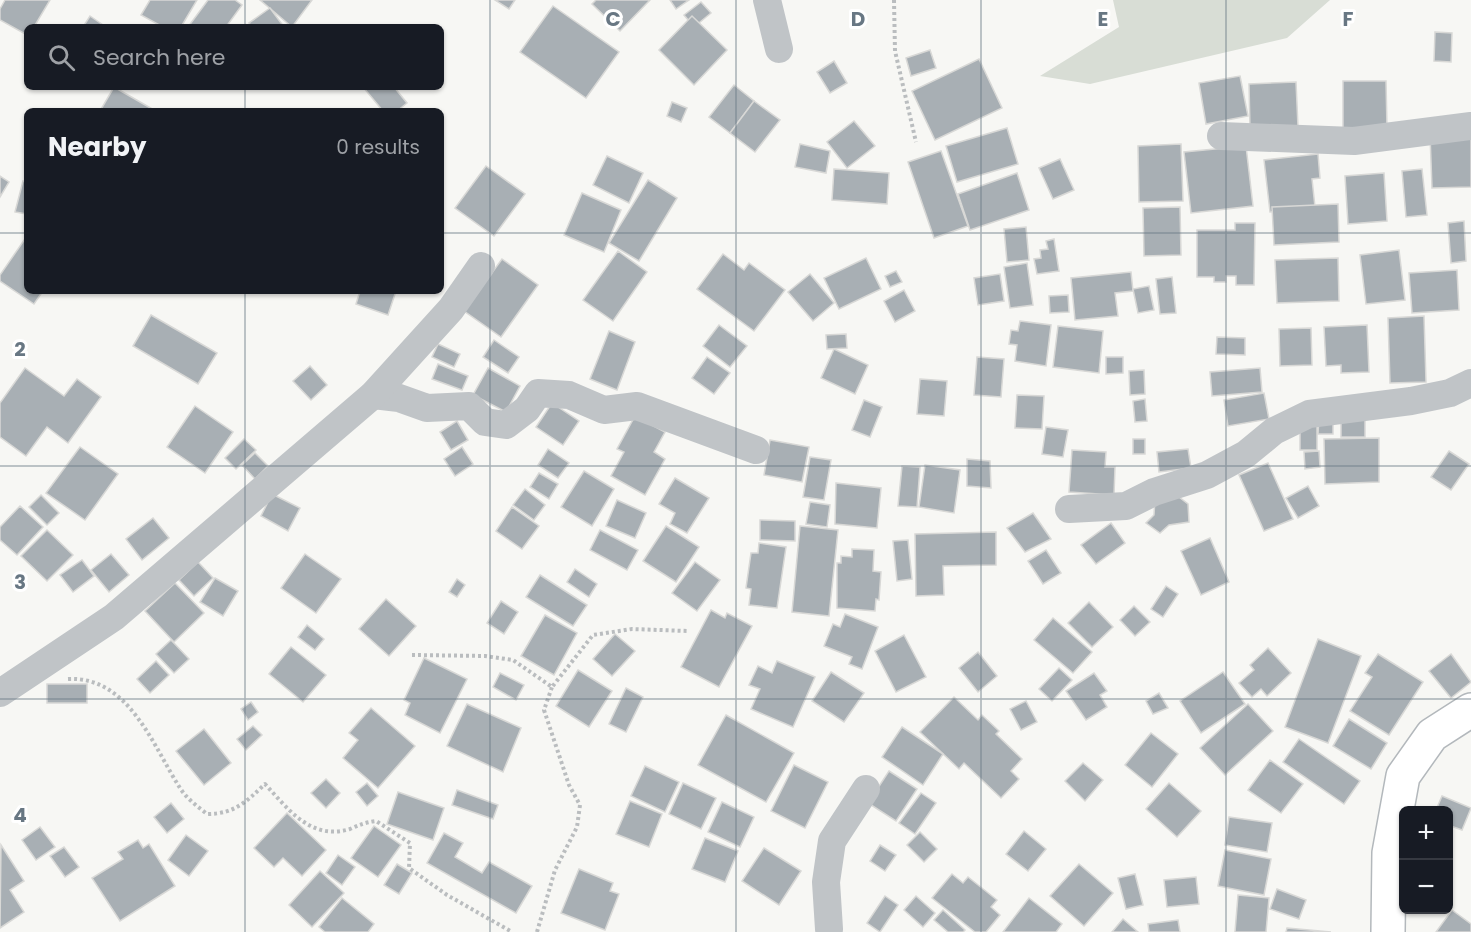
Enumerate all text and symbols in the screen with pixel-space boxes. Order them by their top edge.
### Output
text: C [605,5,621,33]
text: D [851,5,865,33]
text: E [1098,5,1108,33]
text: F [1343,5,1354,33]
search box [24,24,444,90]
icon: search [45,41,78,74]
text: Search here [93,42,226,73]
text: Nearby [48,129,146,165]
text: 0 results [336,133,420,161]
text: 2 [14,335,26,363]
text: 3 [14,568,26,596]
text: 4 [13,801,27,829]
map controls [1399,806,1453,914]
button: + [1399,806,1453,860]
button: − [1399,860,1453,914]

